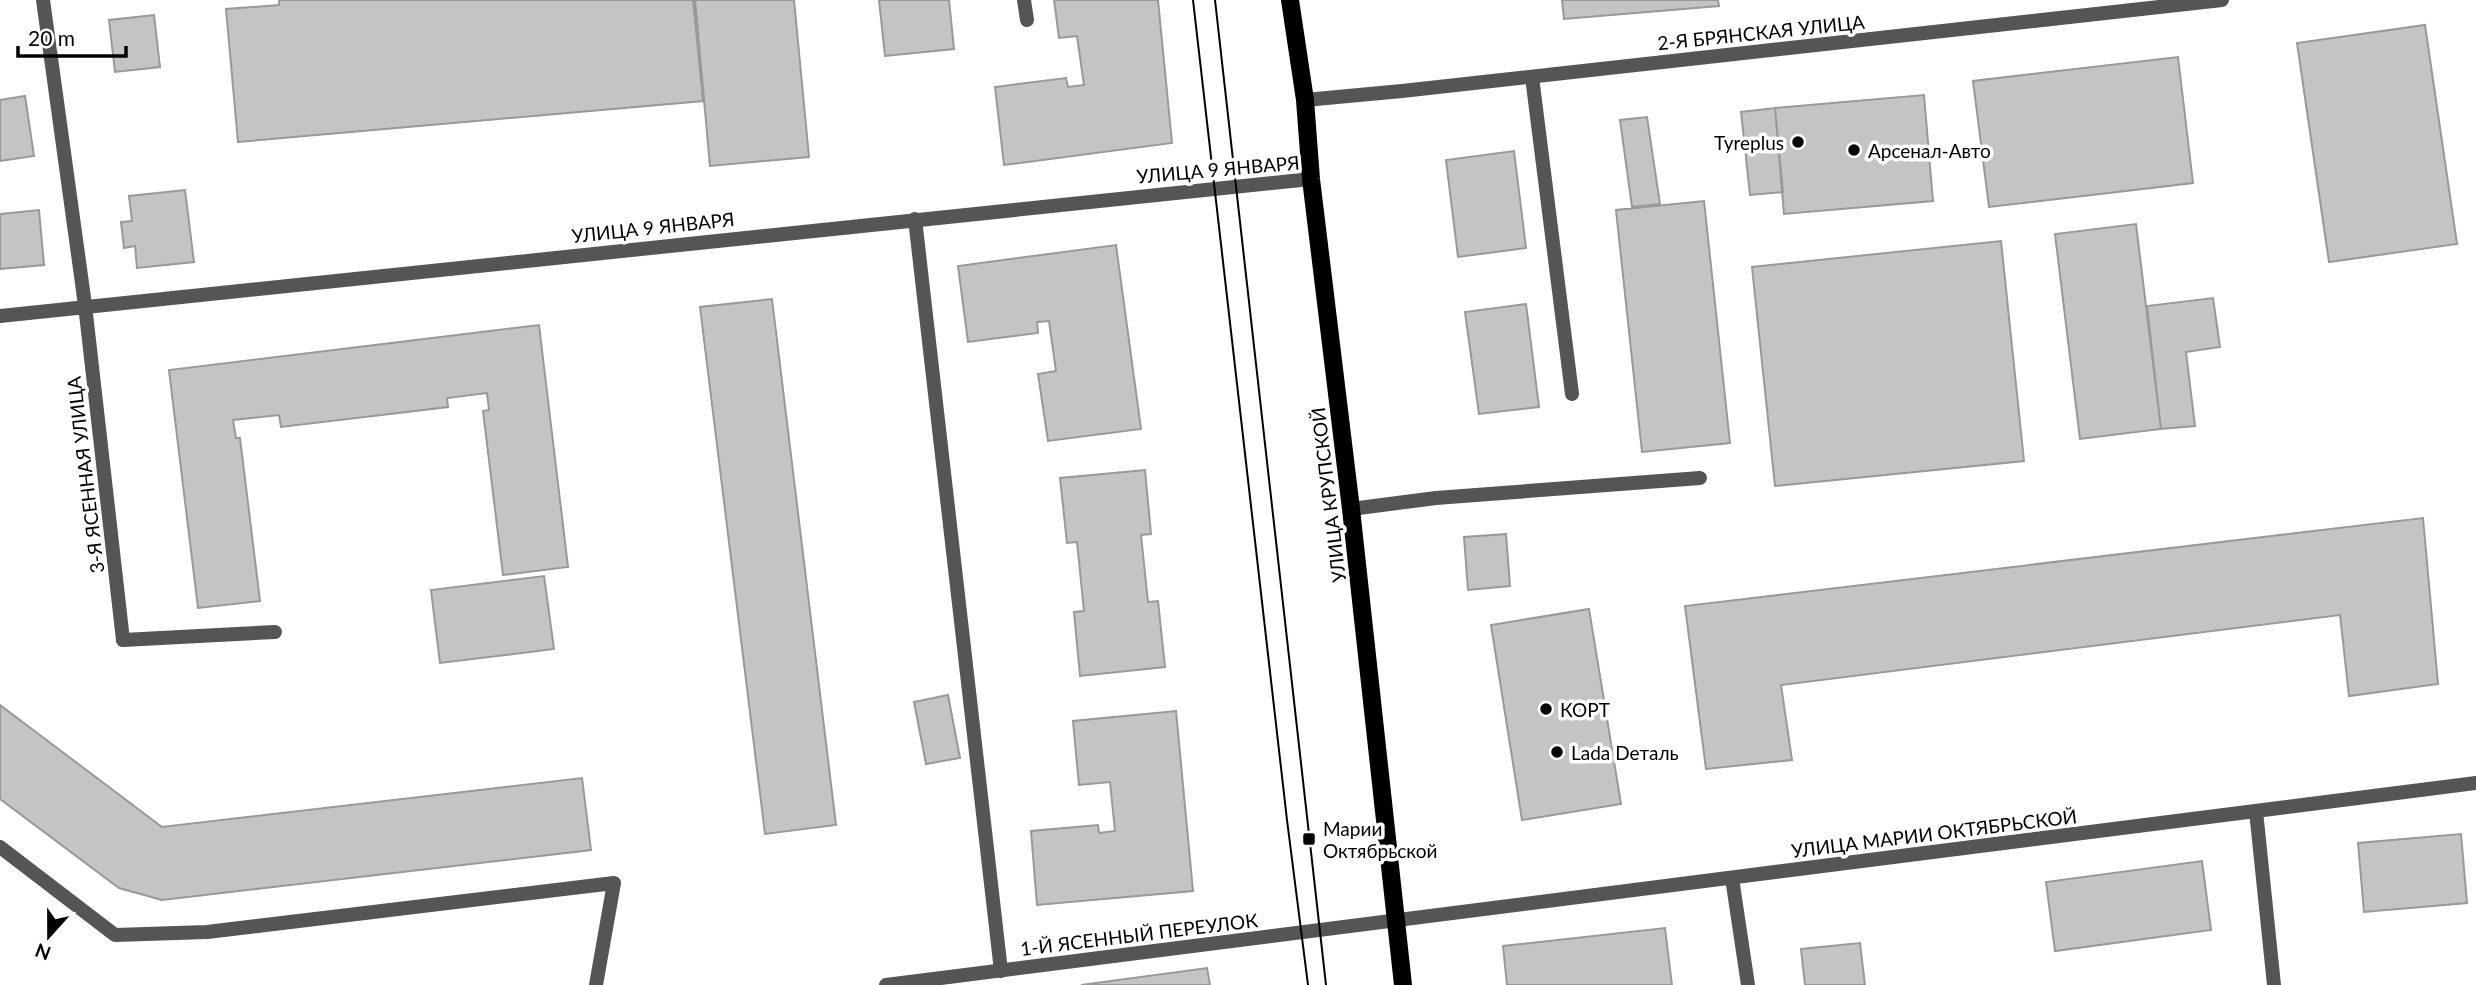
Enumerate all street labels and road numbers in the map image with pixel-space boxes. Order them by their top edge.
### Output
street label: 2-Я БРЯНСКАЯ УЛИЦА [1656,10,1866,54]
street label: УЛИЦА 9 ЯНВАРЯ [1136,150,1300,188]
street label: УЛИЦА 9 ЯНВАРЯ [571,207,735,247]
street label: 3-Я ЯСЕННАЯ УЛИЦА [62,375,108,575]
street label: УЛИЦА КРУПСКОЙ [1306,406,1350,584]
street label: УЛИЦА МАРИИ ОКТЯБРЬСКОЙ [1790,804,2078,862]
street label: 1-Й ЯСЕННЫЙ ПЕРЕУЛОК [1019,908,1259,960]

